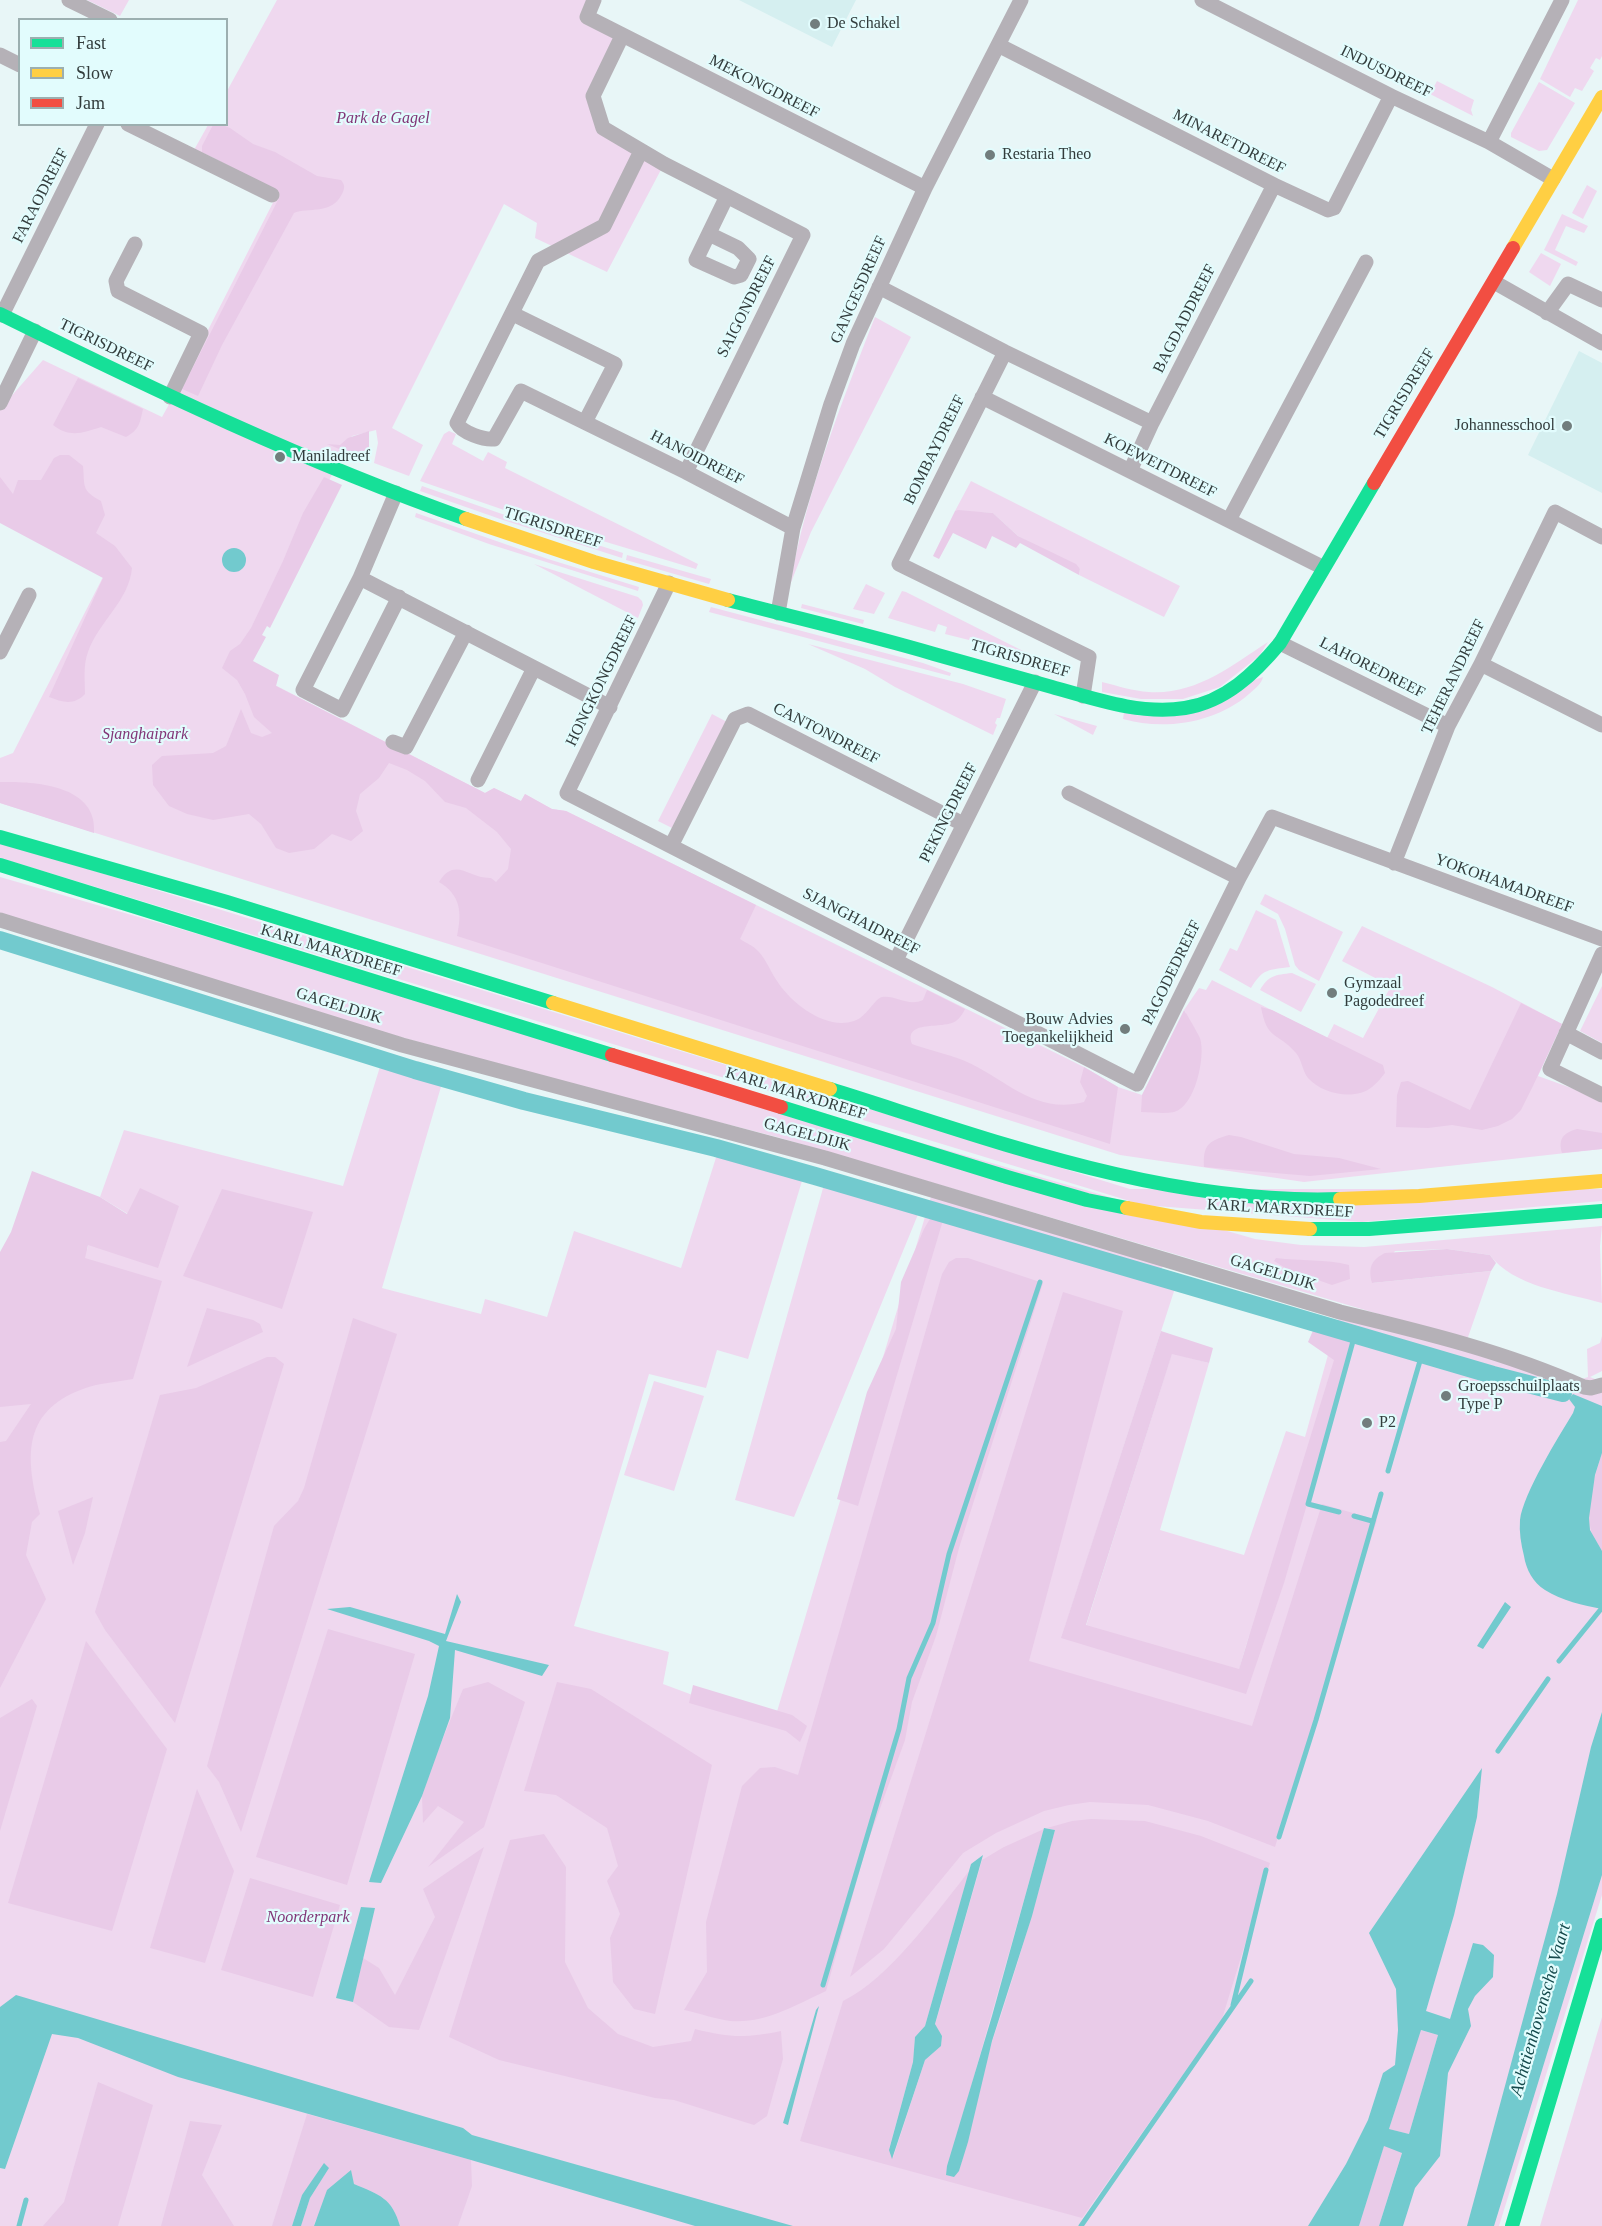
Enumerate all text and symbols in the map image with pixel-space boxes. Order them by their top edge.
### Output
place label: De Schakel [827,14,900,34]
marker: De Schakel [808,17,822,31]
legend [18,18,228,126]
text: Fast [76,33,106,53]
street label: INDUSDREEF [1337,42,1435,102]
street label: MEKONGDREEF [706,51,822,123]
text: Slow [76,63,113,83]
text: Jam [76,93,105,113]
street label: MINARETDREEF [1170,105,1288,179]
park label: Park de Gagel [336,109,430,129]
street label: FARAODREEF [9,145,73,247]
place label: Restaria Theo [1002,145,1091,165]
marker: Restaria Theo [983,148,997,162]
street label: GANGESDREEF [827,233,891,347]
street label: SAIGONDREEF [713,253,781,361]
street label: BAGDADDREEF [1149,262,1221,376]
street label: TIGRISDREEF [56,315,156,377]
street label: TIGRISDREEF [1370,345,1440,443]
street label: BOMBAYDREEF [900,392,970,508]
place label: Johannesschool [1455,416,1555,436]
marker: Johannesschool [1560,419,1574,433]
street label: HANOIDREEF [647,426,747,490]
street label: KOEWEITDREEF [1101,429,1219,503]
place label: Maniladreef [292,447,370,467]
marker: Maniladreef [273,450,287,464]
street label: TIGRISDREEF [501,503,605,553]
street label: HONGKONGDREEF [562,612,642,750]
street label: TEHERANDREEF [1418,616,1490,738]
street label: LAHOREDREEF [1316,633,1428,703]
street label: TIGRISDREEF [968,636,1072,682]
street label: CANTONDREEF [769,699,883,769]
park label: Sjanghaipark [102,725,188,745]
street label: PEKINGDREEF [916,760,982,866]
street label: YOKOHAMADREEF [1432,850,1576,918]
street label: SJANGHAIDREEF [799,884,923,960]
street label: PAGODEDREEF [1138,918,1206,1028]
street label: KARL MARXDREEF [258,920,404,982]
place label: Gymzaal Pagodedreef [1344,974,1424,1012]
street label: GAGELDIJK [294,984,384,1028]
marker: Gymzaal Pagodedreef [1325,986,1339,1000]
place label: Bouw Advies Toegankelijkheid [1002,1010,1113,1048]
marker: Bouw Advies Toegankelijkheid [1118,1022,1132,1036]
street label: KARL MARXDREEF [723,1063,869,1125]
street label: GAGELDIJK [762,1114,852,1156]
street label: KARL MARXDREEF [1206,1196,1354,1222]
street label: GAGELDIJK [1228,1251,1318,1295]
place label: Groepsschuilplaats Type P [1458,1377,1580,1415]
marker: Groepsschuilplaats Type P [1439,1389,1453,1403]
place label: P2 [1379,1413,1396,1433]
marker: P2 [1360,1416,1374,1430]
park label: Noorderpark [267,1908,349,1928]
water label: Achttienhovensche Vaart [1506,1921,1576,2099]

